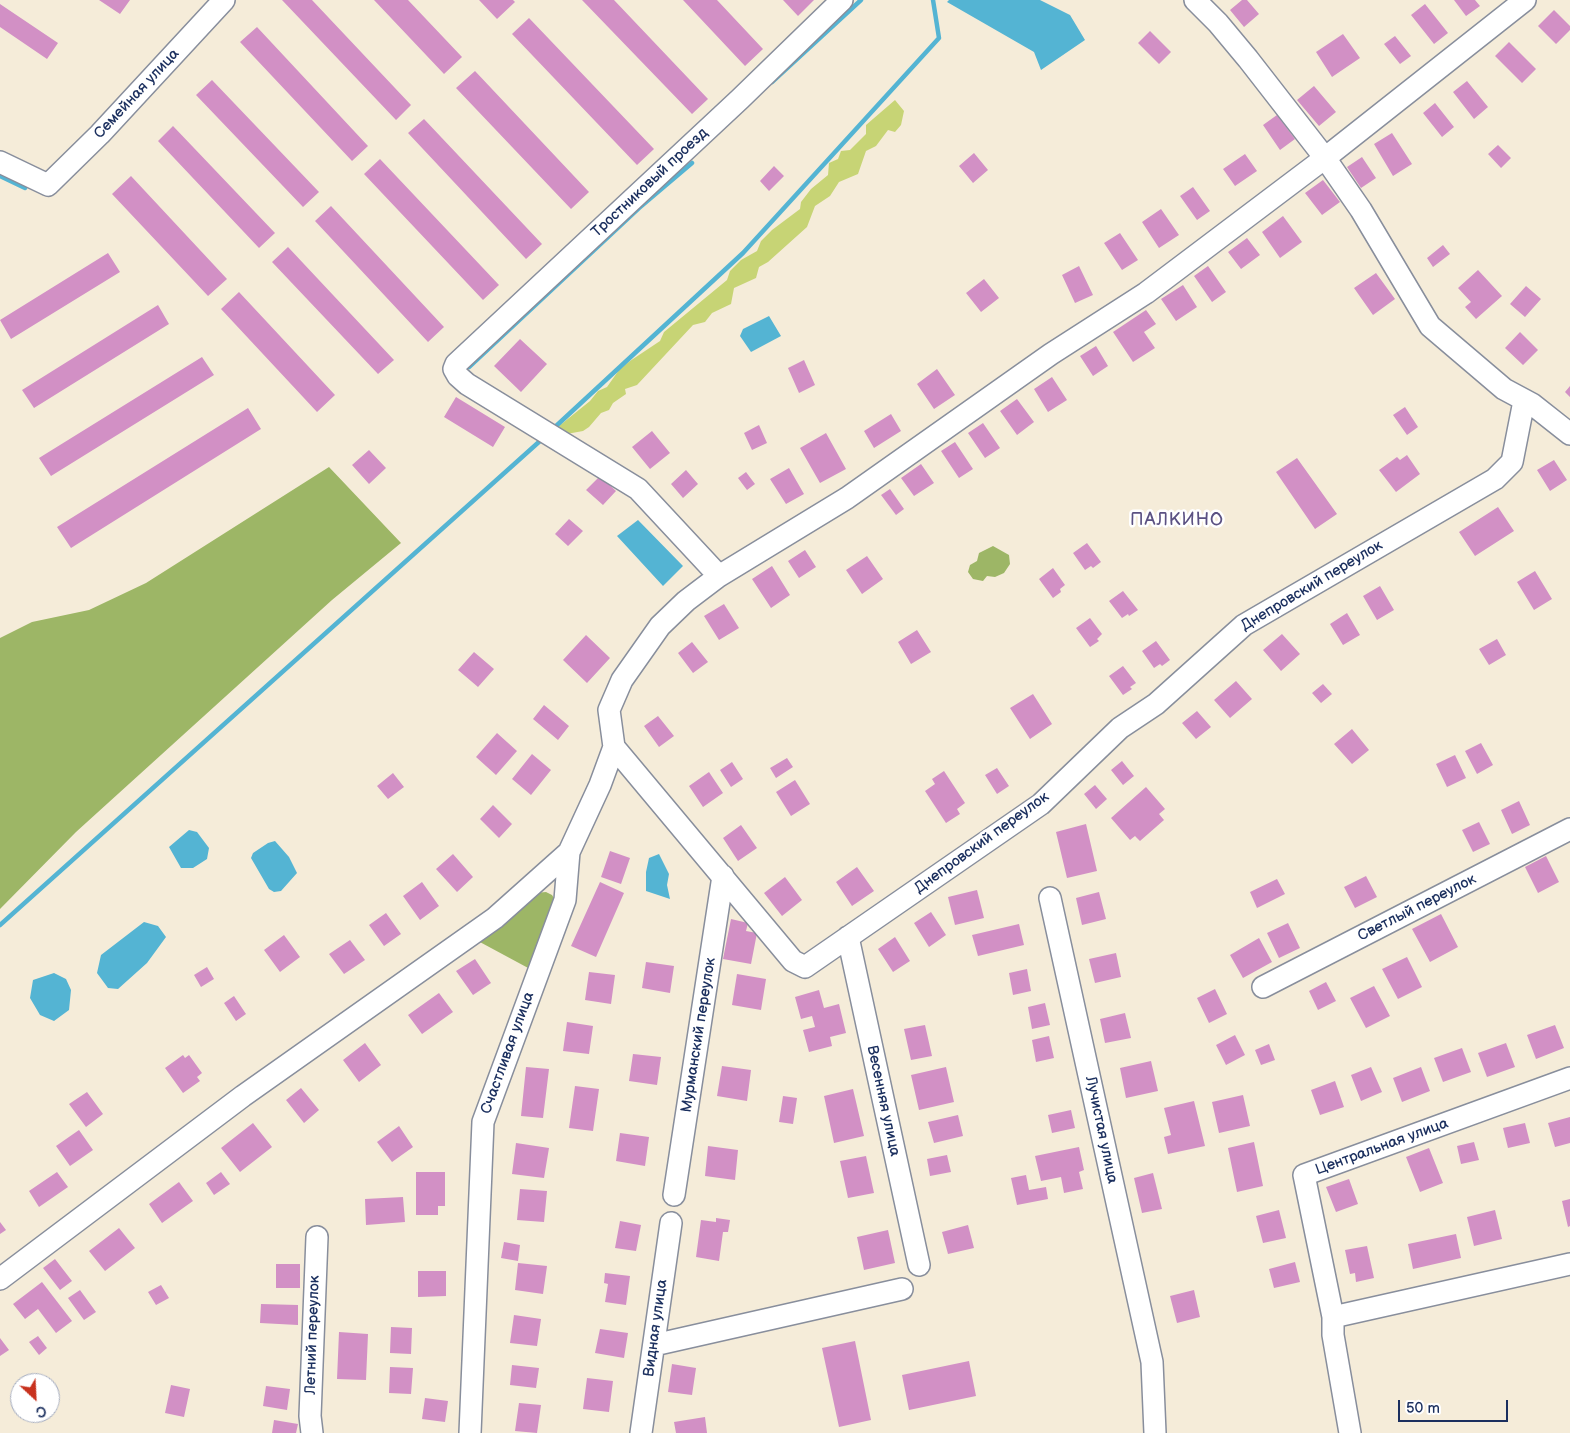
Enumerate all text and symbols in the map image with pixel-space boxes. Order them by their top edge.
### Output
street label: Семейная улица [91,45,183,143]
street label: Тростниковый проезд [588,124,712,242]
district label: ПАЛКИНО [1129,509,1225,531]
street label: Днепровский переулок [1238,537,1386,635]
street label: Днепровский переулок [911,788,1053,898]
street label: Светлый переулок [1355,870,1479,946]
street label: Мурманский переулок [678,956,720,1114]
street label: Счастливая улица [478,990,538,1116]
street label: Весенняя улица [862,1044,904,1158]
street label: Лучистая улица [1081,1075,1121,1185]
street label: Центральная улица [1313,1115,1451,1179]
street label: Летний переулок [302,1275,324,1395]
street label: Видная улица [640,1278,672,1378]
north arrow [10,1373,60,1423]
scale bar [1400,1390,1510,1422]
text: 50 m [1406,1399,1440,1418]
text: С [33,1401,49,1421]

